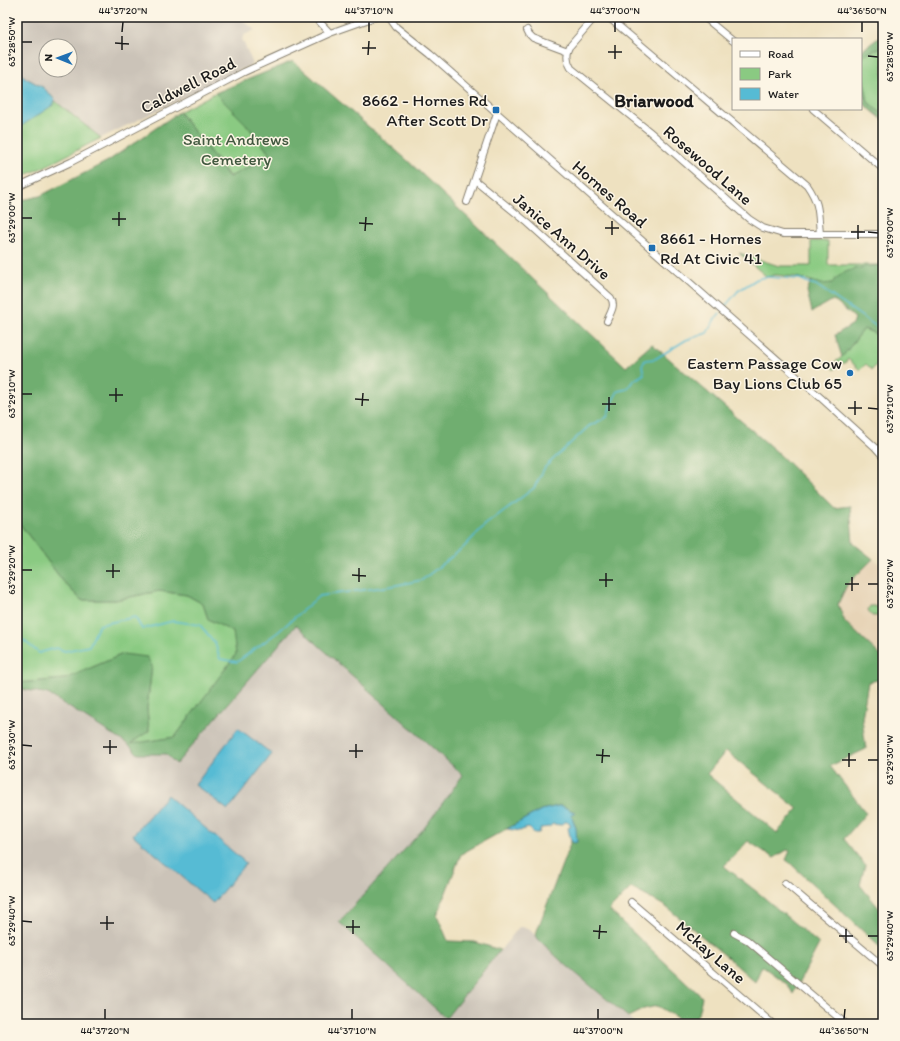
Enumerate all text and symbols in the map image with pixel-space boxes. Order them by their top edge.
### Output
text: 44°37'20"N [98,4,148,17]
text: 44°37'10"N [345,4,393,17]
text: 44°37'00"N [590,4,640,17]
text: 44°36'50"N [837,4,887,17]
text: 63°28'50"W [5,17,18,67]
text: 63°28'50"W [883,32,896,82]
north arrow [38,38,78,78]
legend [732,38,862,110]
text: Road [768,47,794,61]
street label: Caldwell Road [137,52,239,117]
text: N [42,54,55,62]
text: Park [768,67,792,81]
text: Water [768,87,799,101]
place label: 8662 - Hornes Rd After Scott Dr [362,90,489,130]
district label: Briarwood [614,90,695,112]
marker: 8662 - Hornes Rd After Scott Dr [491,105,501,115]
street label: Rosewood Lane [659,121,757,209]
park label: Saint Andrews Cemetery [183,129,289,169]
street label: Hornes Road [568,156,652,232]
street label: Janice Ann Drive [509,188,615,284]
text: 63°29'00"W [5,192,18,243]
text: 63°29'00"W [883,207,896,258]
place label: 8661 - Hornes Rd At Civic 41 [660,228,762,268]
marker: 8661 - Hornes Rd At Civic 41 [647,243,657,253]
place label: Eastern Passage Cow Bay Lions Club 65 [687,353,842,393]
marker: Eastern Passage Cow Bay Lions Club 65 [845,368,855,378]
text: 63°29'10"W [5,369,18,419]
text: 63°29'10"W [883,384,896,434]
text: 63°29'20"W [5,545,18,595]
text: 63°29'20"W [883,559,896,609]
text: 63°29'30"W [5,720,18,770]
text: 63°29'30"W [883,735,896,785]
text: 63°29'40"W [5,895,18,946]
text: 63°29'40"W [883,910,896,961]
street label: Mckay Lane [672,916,750,988]
text: 44°37'20"N [80,1024,130,1037]
text: 44°37'10"N [328,1024,376,1037]
text: 44°37'00"N [573,1024,623,1037]
text: 44°36'50"N [819,1024,869,1037]

